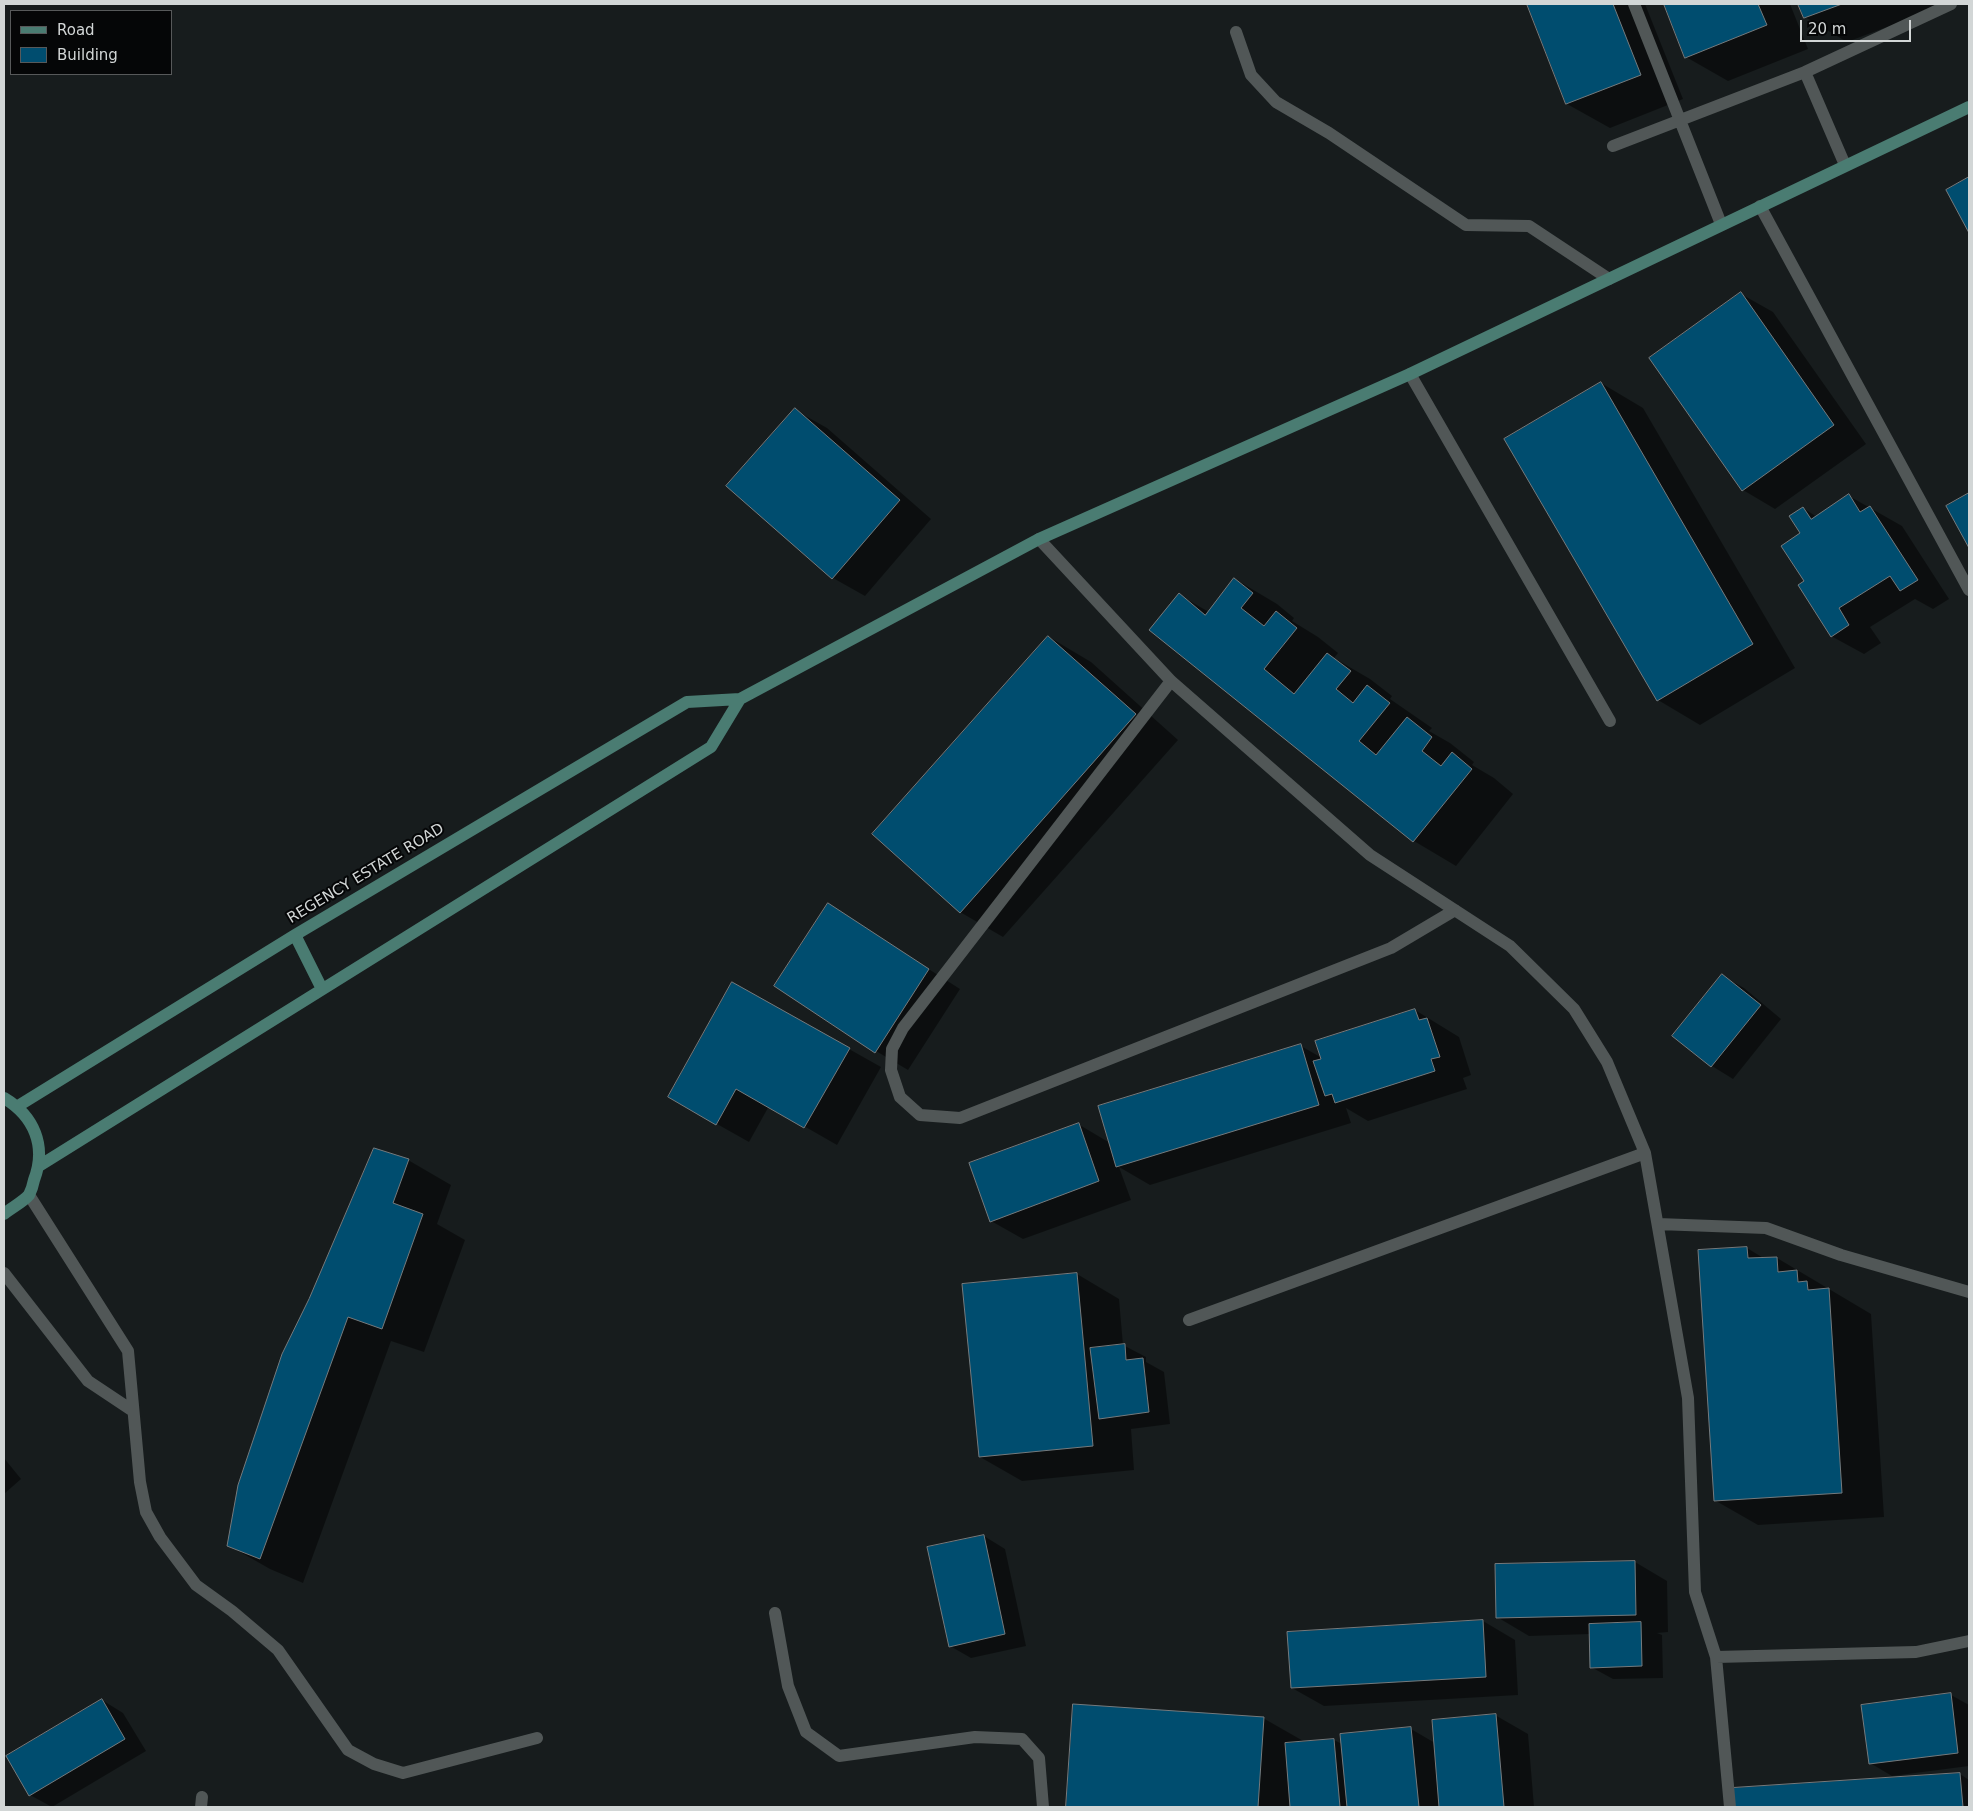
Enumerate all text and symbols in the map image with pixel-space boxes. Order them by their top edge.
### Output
legend [10,10,172,75]
scale bar [1803,10,1914,42]
text: 20 m [1808,20,1846,38]
text: Road [57,21,95,39]
text: Building [57,46,118,64]
street label: REGENCY ESTATE ROAD [284,820,448,928]

